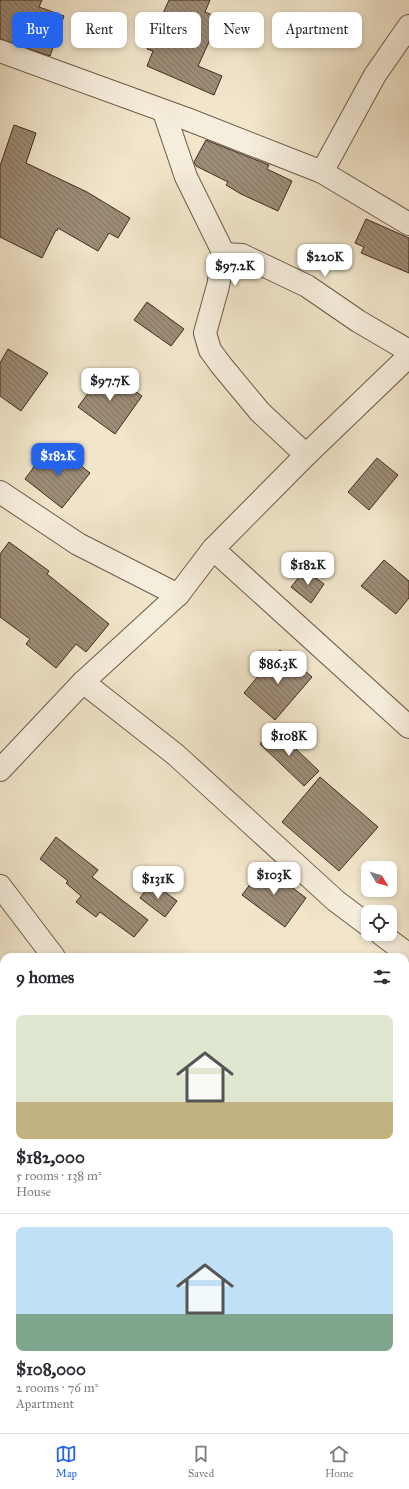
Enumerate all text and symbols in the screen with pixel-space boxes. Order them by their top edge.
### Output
chip: Buy [12,12,63,48]
chip: Rent [71,12,127,48]
chip: Filters [135,12,201,48]
chip: New [209,12,264,48]
chip: Apartment [272,12,362,48]
pin: $220K [297,244,353,278]
text: $220K [306,249,344,265]
pin: $97.2K [202,253,268,287]
text: $97.2K [215,258,255,274]
pin: $97.7K [77,368,143,402]
text: $97.7K [90,373,130,389]
pin: $182K [30,443,86,477]
text: $182K [40,448,76,464]
pin: $182K [280,552,336,586]
text: $182K [290,557,326,573]
pin: $86.3K [245,651,311,685]
text: $86.3K [259,656,297,672]
pin: $108K [261,723,317,757]
text: $108K [271,728,307,744]
north arrow [361,861,397,897]
map controls [361,861,397,941]
pin: $103K [246,862,302,896]
pin: $131K [130,866,186,900]
text: $103K [257,867,291,883]
text: $131K [142,871,174,887]
button: locate [361,905,397,941]
icon: filters [371,966,393,988]
text: 9 homes [16,967,74,988]
icon: home [169,1041,241,1113]
text: $182,000 [16,1147,85,1168]
text: 5 rooms · 138 m² [16,1168,102,1184]
text: House [16,1184,51,1200]
icon: home [169,1253,241,1325]
text: $108,000 [16,1359,86,1380]
text: 2 rooms · 76 m² [16,1380,98,1396]
text: Apartment [16,1396,74,1412]
tab: Map [55,1443,77,1480]
tab: Saved [188,1443,214,1480]
tab: Home [325,1443,354,1480]

